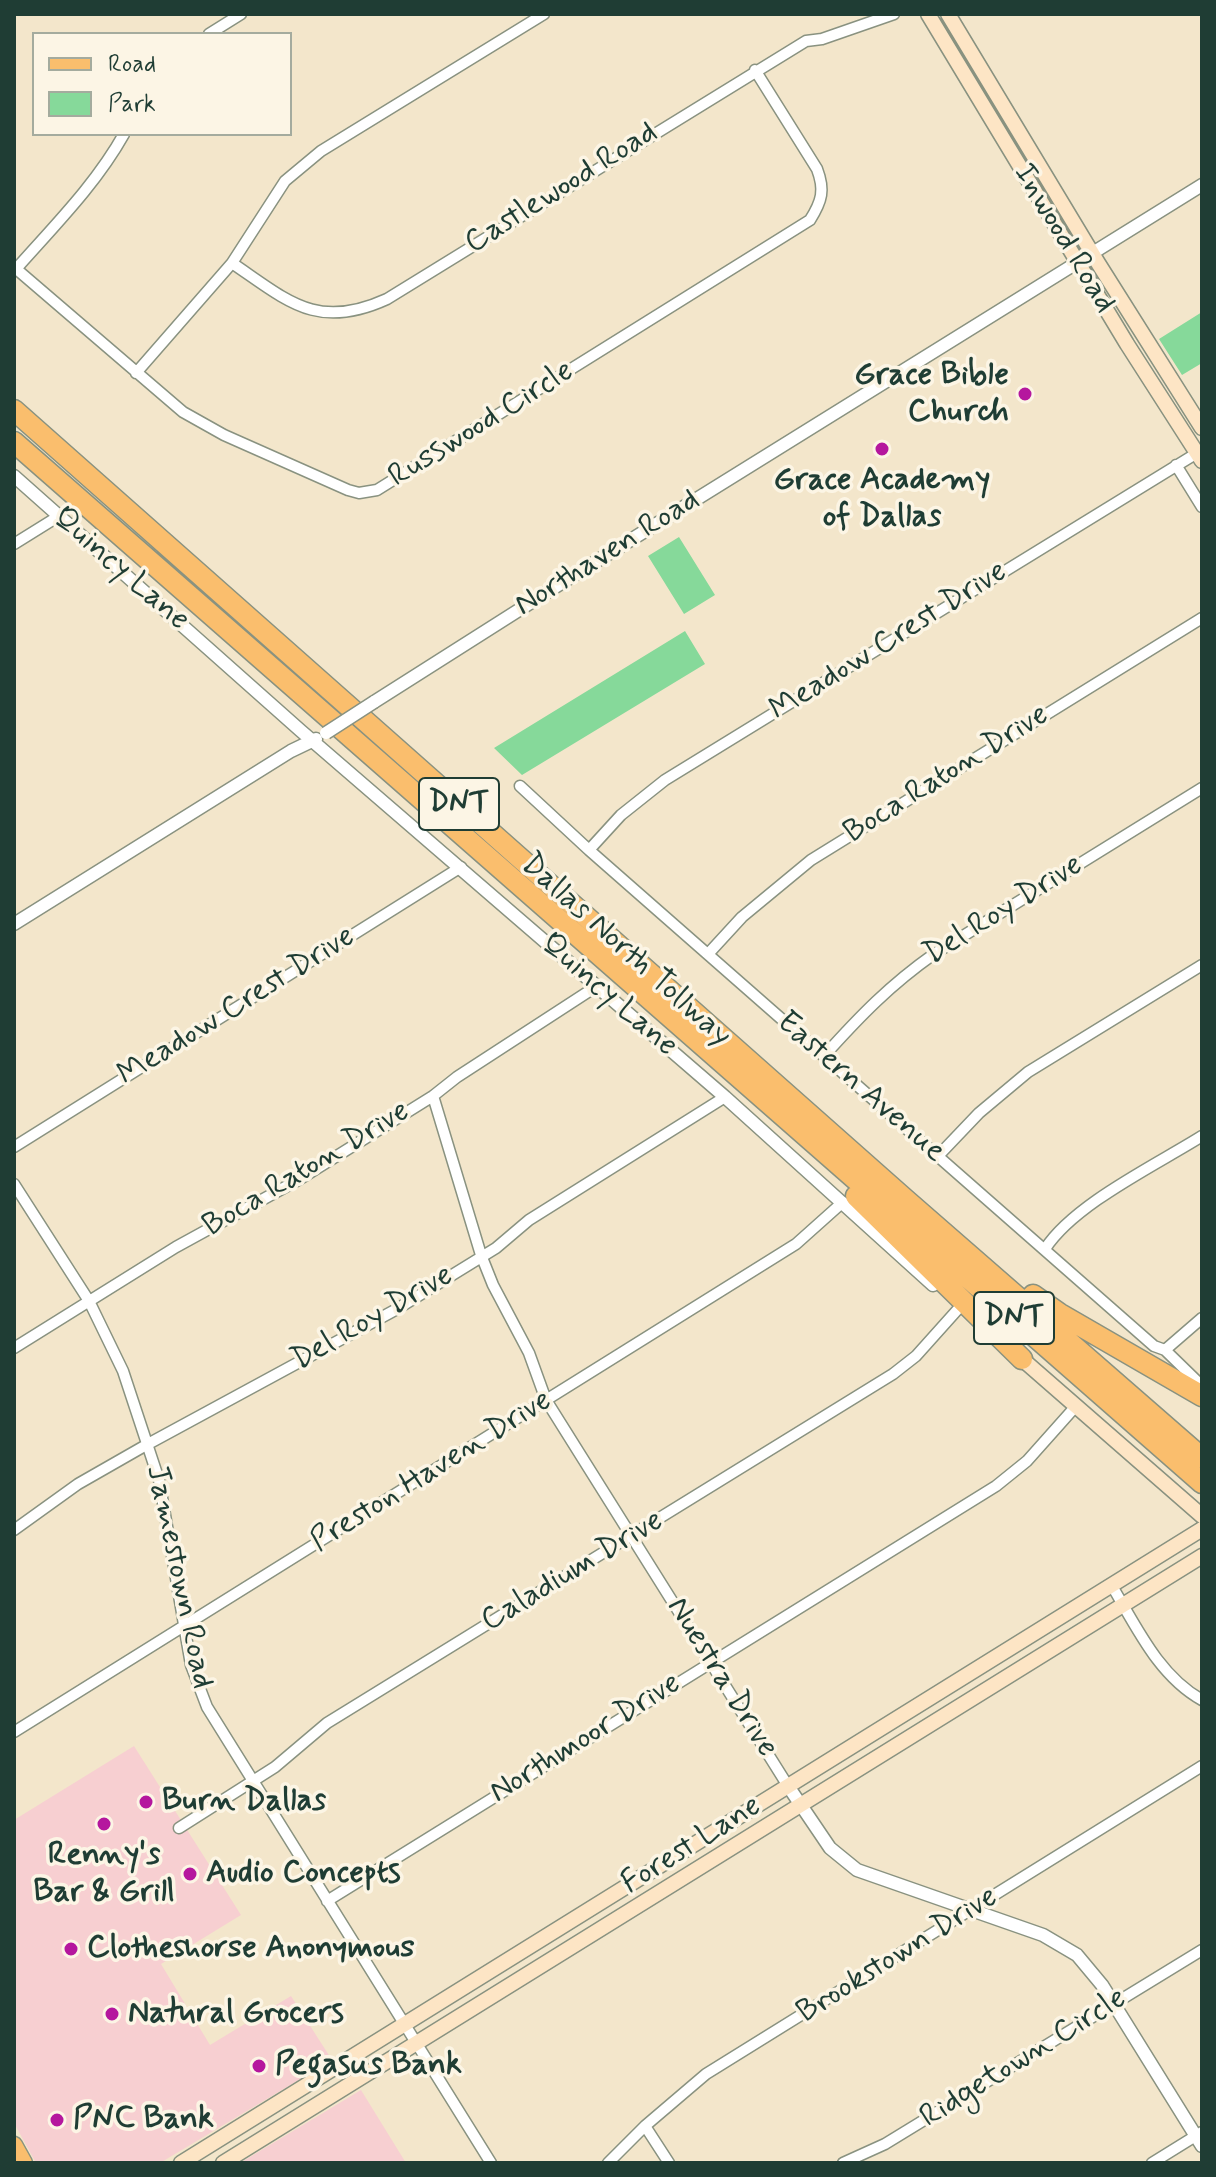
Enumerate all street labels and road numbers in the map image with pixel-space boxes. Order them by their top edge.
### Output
street label: Castlewood Road [459,114,665,264]
street label: Inwood Road [1003,157,1123,321]
street label: Russwood Circle [382,353,582,497]
street label: Northaven Road [509,482,707,626]
street label: Quincy Lane [43,500,197,640]
street label: Meadow Crest Drive [763,553,1015,731]
street label: Boca Raton Drive [838,697,1056,853]
road number: DNT [419,778,499,830]
street label: Dallas North Tollway [511,846,739,1056]
street label: Del Roy Drive [917,847,1091,975]
street label: Meadow Crest Drive [111,918,363,1096]
street label: Quincy Lane [531,926,685,1066]
street label: Eastern Avenue [768,1004,952,1172]
street label: Boca Raton Drive [197,1093,417,1247]
street label: Del Roy Drive [285,1257,461,1381]
road number: DNT [974,1292,1054,1344]
street label: Preston Haven Drive [304,1382,560,1562]
street label: Jamestown Road [136,1462,220,1692]
street label: Caladium Drive [475,1503,671,1641]
street label: Nuestra Drive [657,1591,785,1765]
street label: Northmoor Drive [483,1665,689,1813]
street label: Forest Lane [615,1788,769,1904]
street label: Brookstown Drive [790,1879,1006,2033]
street label: Ridgetown Circle [914,1980,1134,2138]

